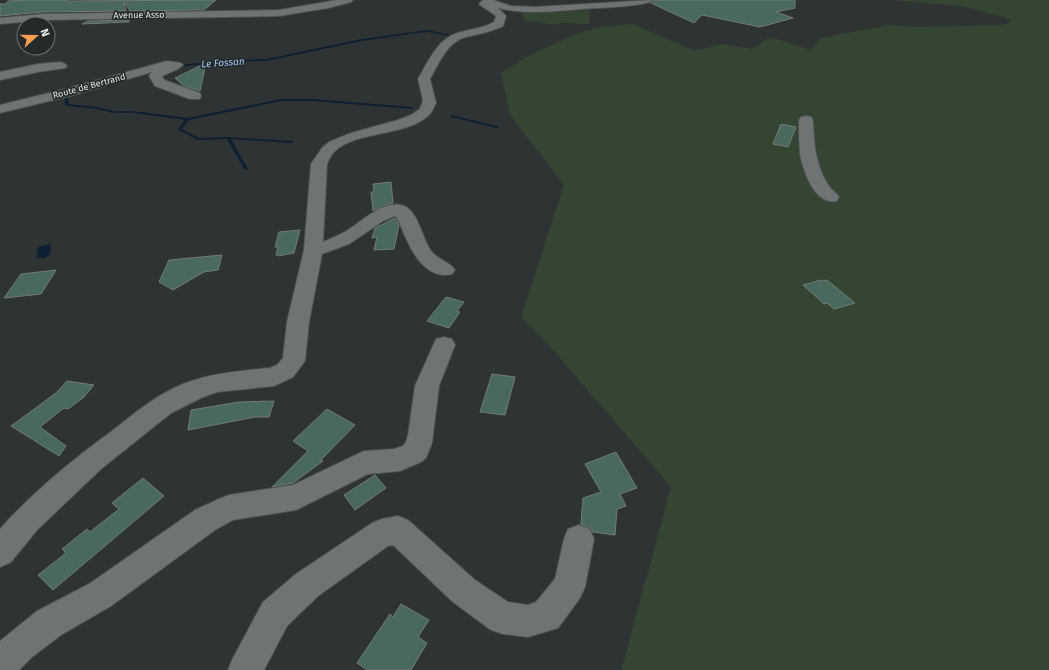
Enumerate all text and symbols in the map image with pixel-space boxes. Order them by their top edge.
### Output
street label: Avenue Asso [113,10,165,20]
north arrow [16,16,56,56]
text: N [37,27,52,38]
water label: Le Fossan [201,55,245,70]
street label: Route de Bertrand [52,72,126,100]

